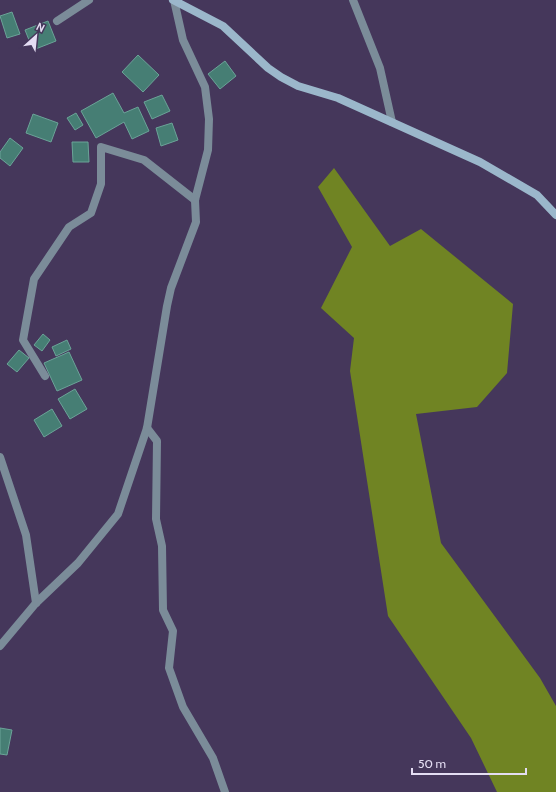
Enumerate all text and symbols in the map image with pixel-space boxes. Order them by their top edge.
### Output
north arrow [16,16,56,56]
text: N [34,19,47,35]
scale bar [412,750,526,776]
text: 50 m [418,756,446,771]

